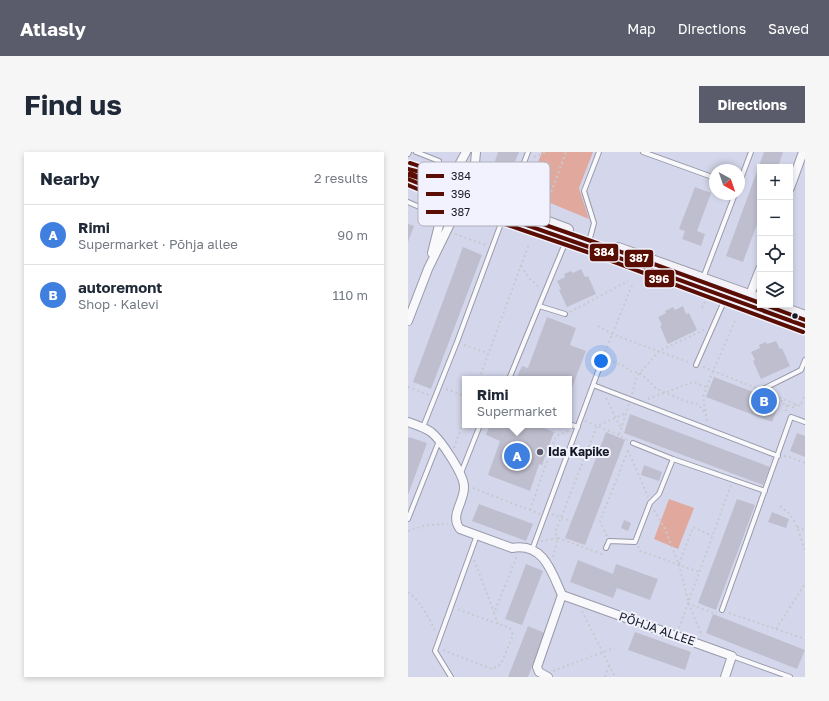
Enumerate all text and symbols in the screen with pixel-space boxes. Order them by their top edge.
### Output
text: Atlasly [20,17,86,40]
text: Map [627,20,656,37]
text: Directions [678,20,746,37]
text: Saved [768,20,809,37]
button: Directions [699,86,805,123]
text: Find us [24,88,122,121]
legend [418,162,550,226]
north arrow [709,164,745,200]
map controls [757,164,793,308]
button: + [757,164,793,200]
text: Nearby [40,168,100,189]
text: 384 [451,169,471,182]
text: 2 results [314,170,368,186]
text: 396 [451,187,471,200]
button: − [757,200,793,236]
text: 387 [451,205,470,218]
text: Rimi [78,218,110,236]
text: A [48,227,58,243]
text: 90 m [337,227,368,243]
text: Supermarket · Põhja allee [78,236,238,252]
button: locate [757,236,793,272]
line badge: 384 [589,243,619,262]
text: 384 [594,245,614,258]
line badge: 387 [624,249,654,268]
text: 387 [629,251,649,264]
line badge: 396 [644,269,675,288]
text: 396 [649,272,669,285]
button: layers [757,272,793,308]
text: autoremont [78,278,162,296]
text: B [48,287,58,303]
text: 110 m [333,287,368,303]
text: Shop · Kalevi [78,296,159,312]
unlabelled marker [790,311,800,321]
your location [591,351,611,371]
popup [462,376,572,428]
text: Rimi [477,385,509,403]
pin: B [751,386,777,416]
text: Supermarket [477,403,557,419]
pin: A [504,441,530,471]
place label: Ida Kapike [548,444,609,459]
marker: Ida Kapike [535,447,545,457]
street label: PÕHJA ALLEE [617,608,697,649]

